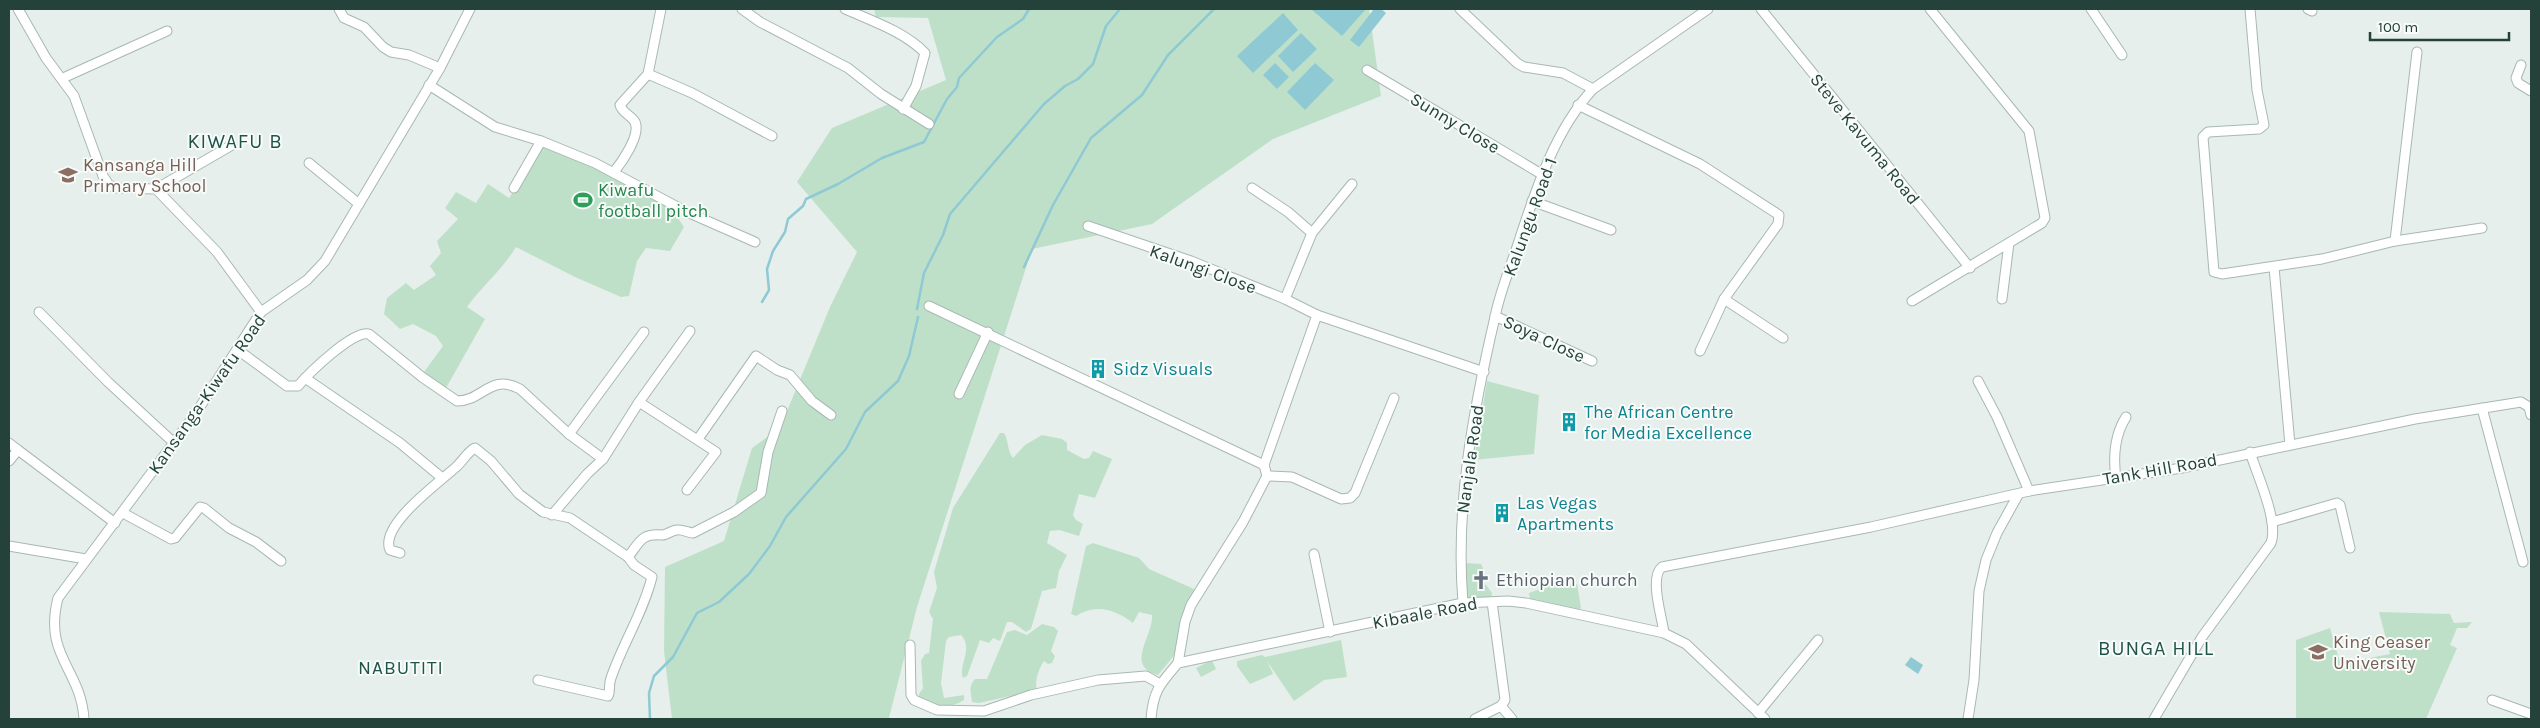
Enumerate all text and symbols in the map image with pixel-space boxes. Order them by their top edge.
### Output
scale bar [2370,10,2509,42]
text: 100 m [2378,18,2418,36]
street label: Steve Kavuma Road [1805,69,1925,209]
street label: Sunny Close [1406,88,1504,158]
district label: KIWAFU B [187,130,283,153]
place label: Kansanga Hill Primary School [83,154,207,197]
street label: Kalungu Road 1 [1498,155,1562,279]
school or university icon: Kansanga Hill Primary School [57,164,79,186]
place label: Kiwafu football pitch [598,179,708,222]
sports icon: Kiwafu football pitch [572,189,594,211]
street label: Kalungi Close [1147,239,1259,299]
street label: Kansanga-Kiwafu Road [143,310,271,478]
street label: Soya Close [1500,310,1588,368]
building icon: Sidz Visuals [1087,358,1109,380]
place label: Sidz Visuals [1113,358,1213,380]
place label: The African Centre for Media Excellence [1584,401,1752,444]
street label: Nanjala Road [1452,403,1488,515]
building icon: The African Centre for Media Excellence [1558,411,1580,433]
street label: Tank Hill Road [2101,448,2219,490]
place label: Las Vegas Apartments [1517,492,1614,535]
building icon: Las Vegas Apartments [1491,502,1513,524]
church icon: Ethiopian church [1470,569,1492,591]
place label: Ethiopian church [1496,569,1638,591]
street label: Kibaale Road [1370,592,1480,634]
place label: King Ceaser University [2333,631,2430,674]
district label: BUNGA HILL [2098,637,2214,660]
school or university icon: King Ceaser University [2307,641,2329,663]
district label: NABUTITI [358,657,444,679]

